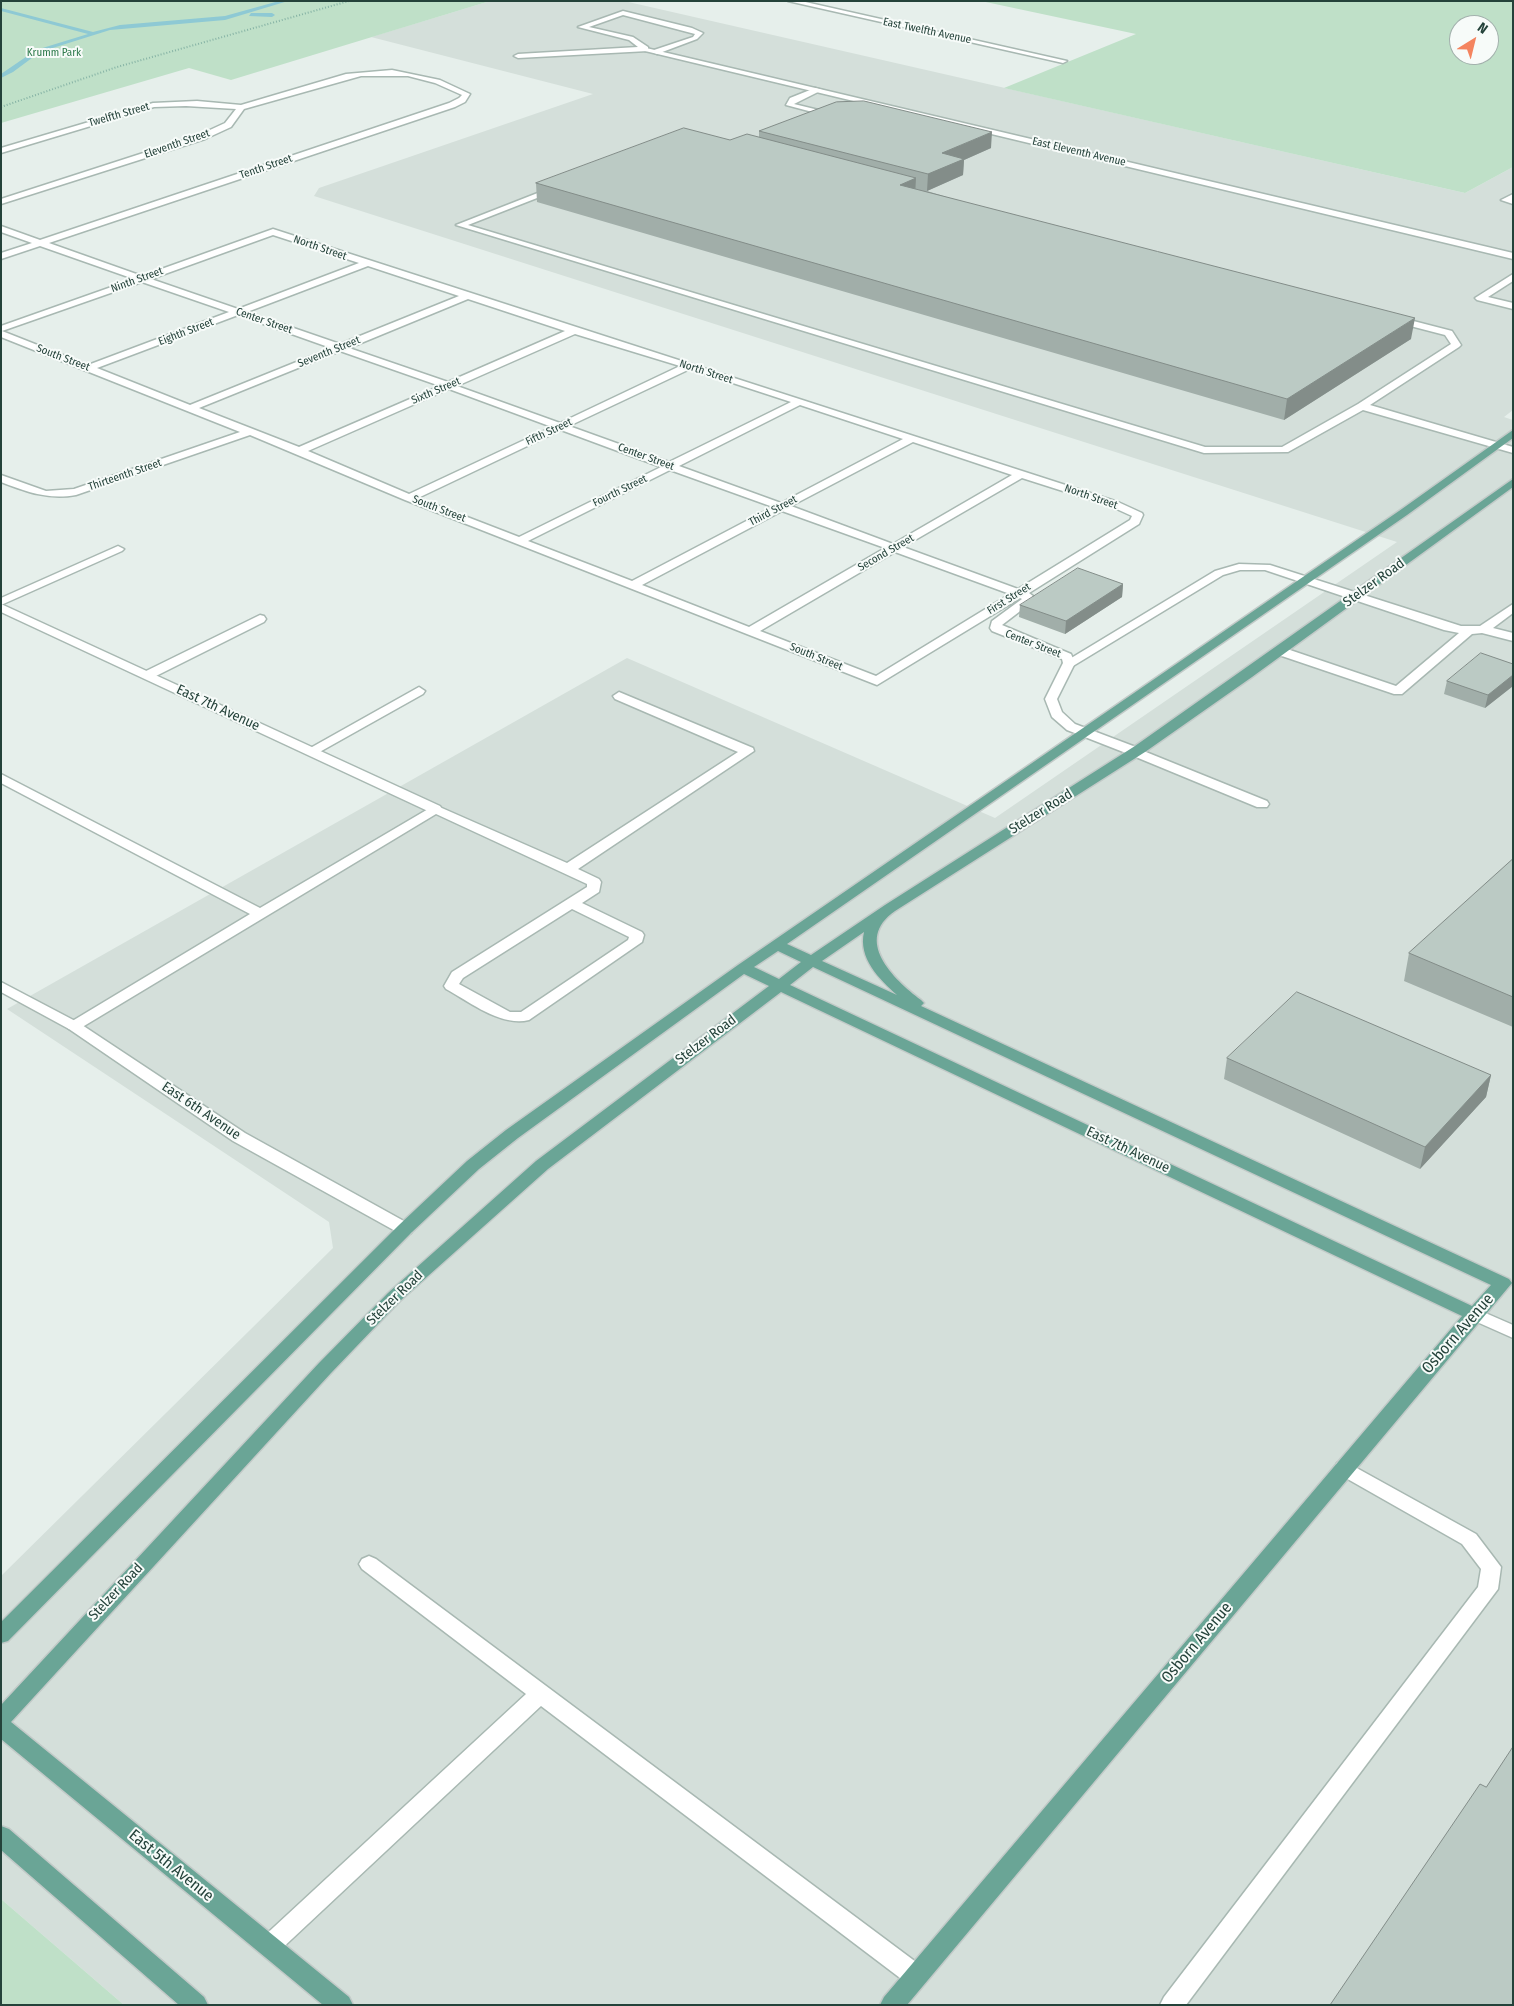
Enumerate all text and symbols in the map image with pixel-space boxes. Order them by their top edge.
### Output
street label: East Twelfth Avenue [882,15,972,47]
north arrow [1449,15,1499,65]
text: N [1474,19,1491,38]
park label: Krumm Park [27,46,81,60]
street label: Twelfth Street [87,100,151,130]
street label: Eleventh Street [142,127,212,161]
street label: East Eleventh Avenue [1031,135,1127,169]
street label: Tenth Street [238,152,294,182]
street label: North Street [292,233,348,263]
street label: Ninth Street [109,265,165,295]
street label: Center Street [234,305,294,337]
street label: Eighth Street [157,315,215,349]
street label: Seventh Street [296,334,362,370]
street label: South Street [34,342,92,374]
street label: North Street [678,357,734,387]
street label: Sixth Street [409,375,463,407]
street label: Fifth Street [524,416,574,448]
street label: Center Street [616,441,676,473]
street label: Thirteenth Street [87,456,163,494]
street label: Fourth Street [591,472,649,510]
street label: North Street [1063,482,1119,512]
street label: South Street [410,493,468,525]
street label: Third Street [747,493,799,529]
street label: Second Street [856,532,916,574]
street label: Stelzer Road [1340,555,1408,611]
street label: First Street [985,580,1033,618]
street label: Center Street [1003,627,1063,661]
street label: South Street [788,640,844,674]
street label: East 7th Avenue [174,681,262,735]
street label: Stelzer Road [1006,786,1076,838]
street label: Stelzer Road [672,1012,740,1068]
street label: East 6th Avenue [158,1079,244,1143]
street label: East 7th Avenue [1084,1123,1172,1177]
street label: Stelzer Road [363,1267,427,1329]
street label: Osborn Avenue [1418,1290,1498,1378]
street label: Stelzer Road [85,1560,147,1624]
street label: Osborn Avenue [1158,1599,1236,1687]
street label: East 5th Avenue [125,1826,217,1906]

